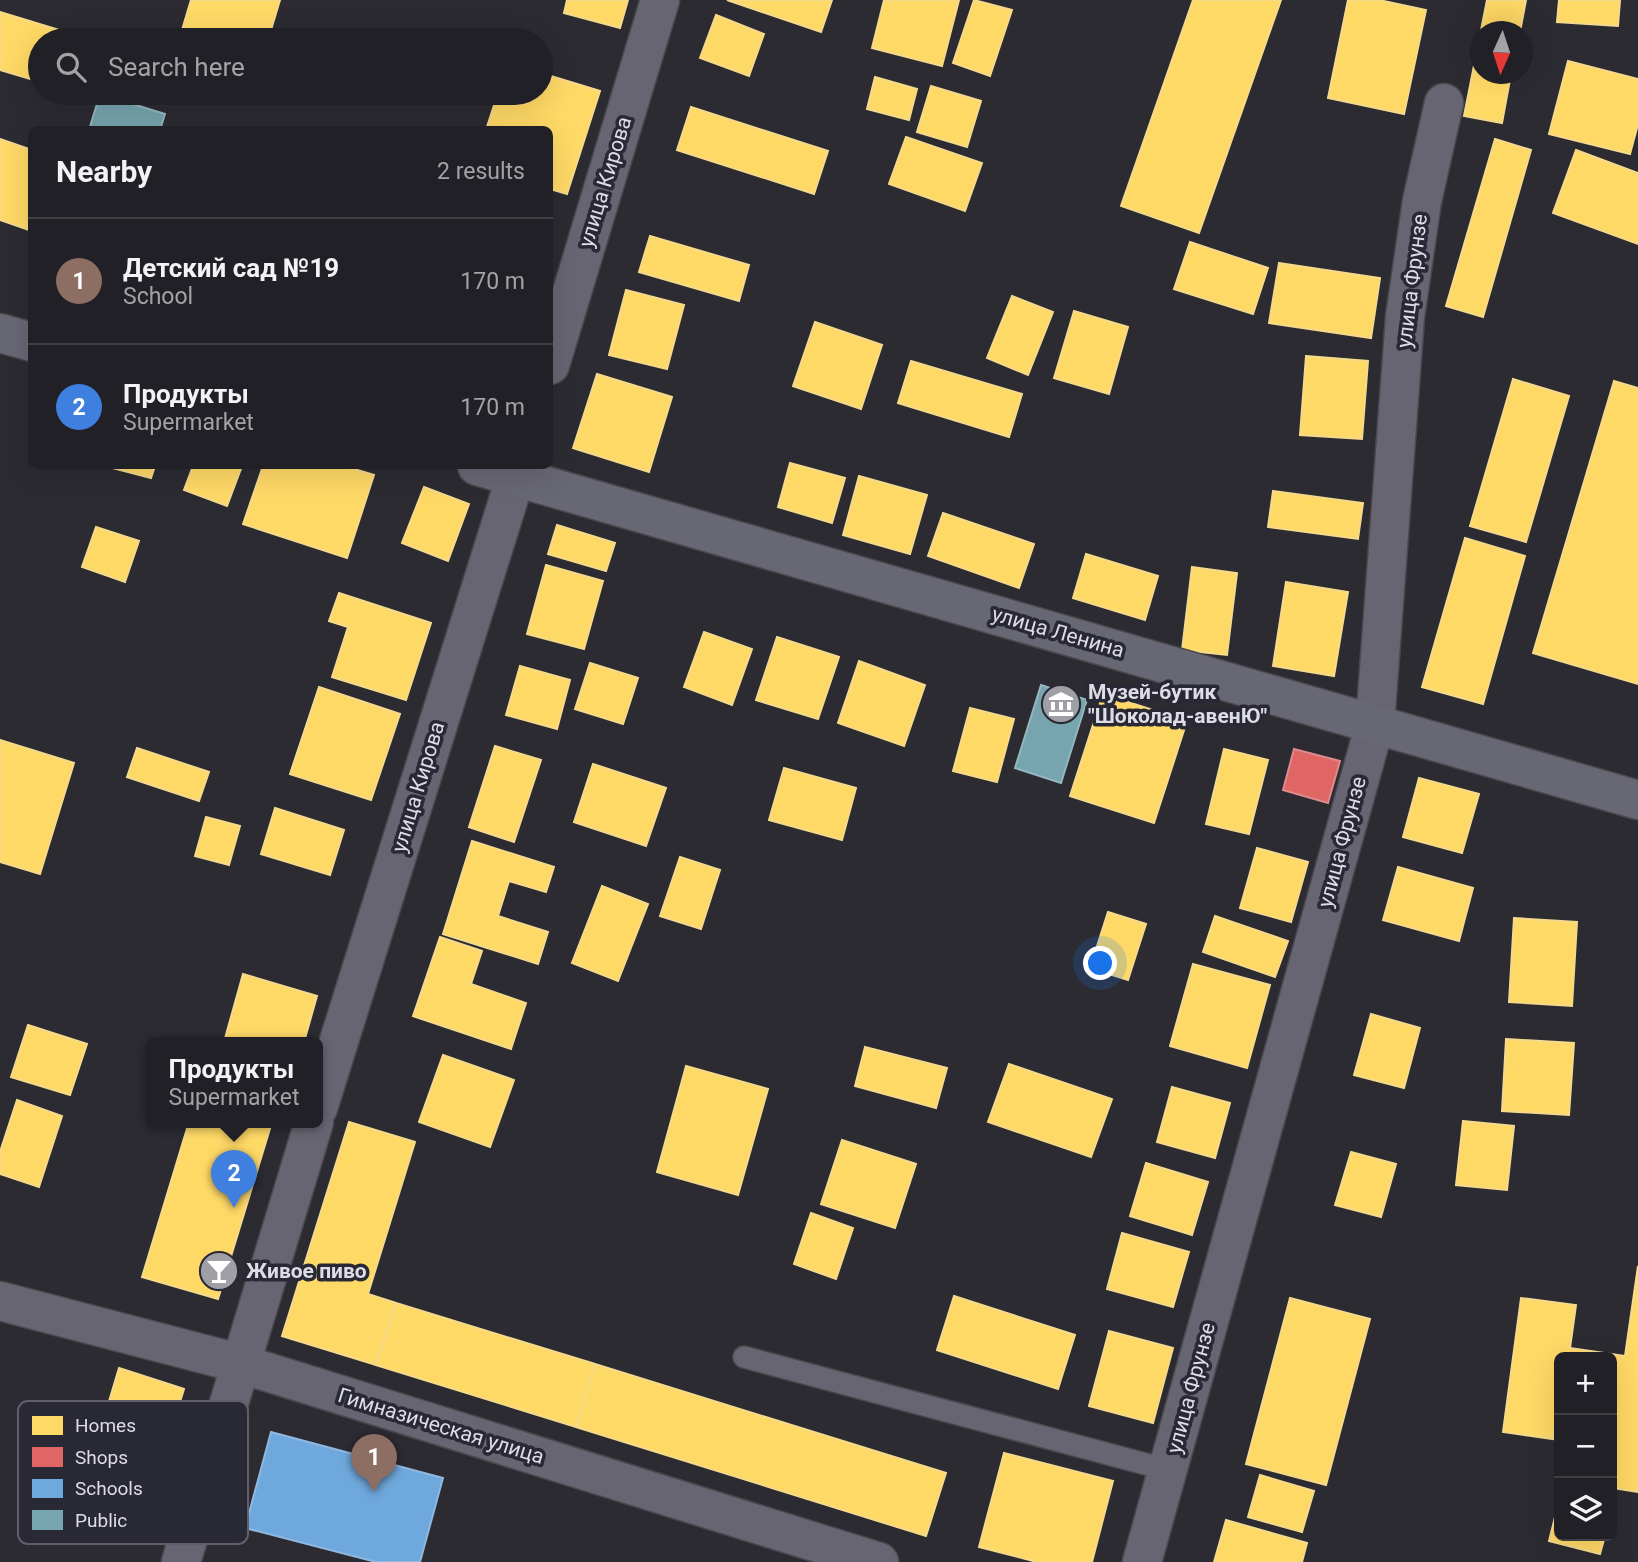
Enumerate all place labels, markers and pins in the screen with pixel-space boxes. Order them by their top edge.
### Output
place label: Музей-бутик "Шоколад-авенЮ" [1088,680,1268,728]
museum icon: Музей-бутик "Шоколад-авенЮ" [1040,683,1082,725]
pin: 2 [211,1150,257,1208]
bar icon: Живое пиво [198,1250,240,1292]
place label: Живое пиво [246,1259,367,1283]
pin: 1 [351,1434,397,1492]

